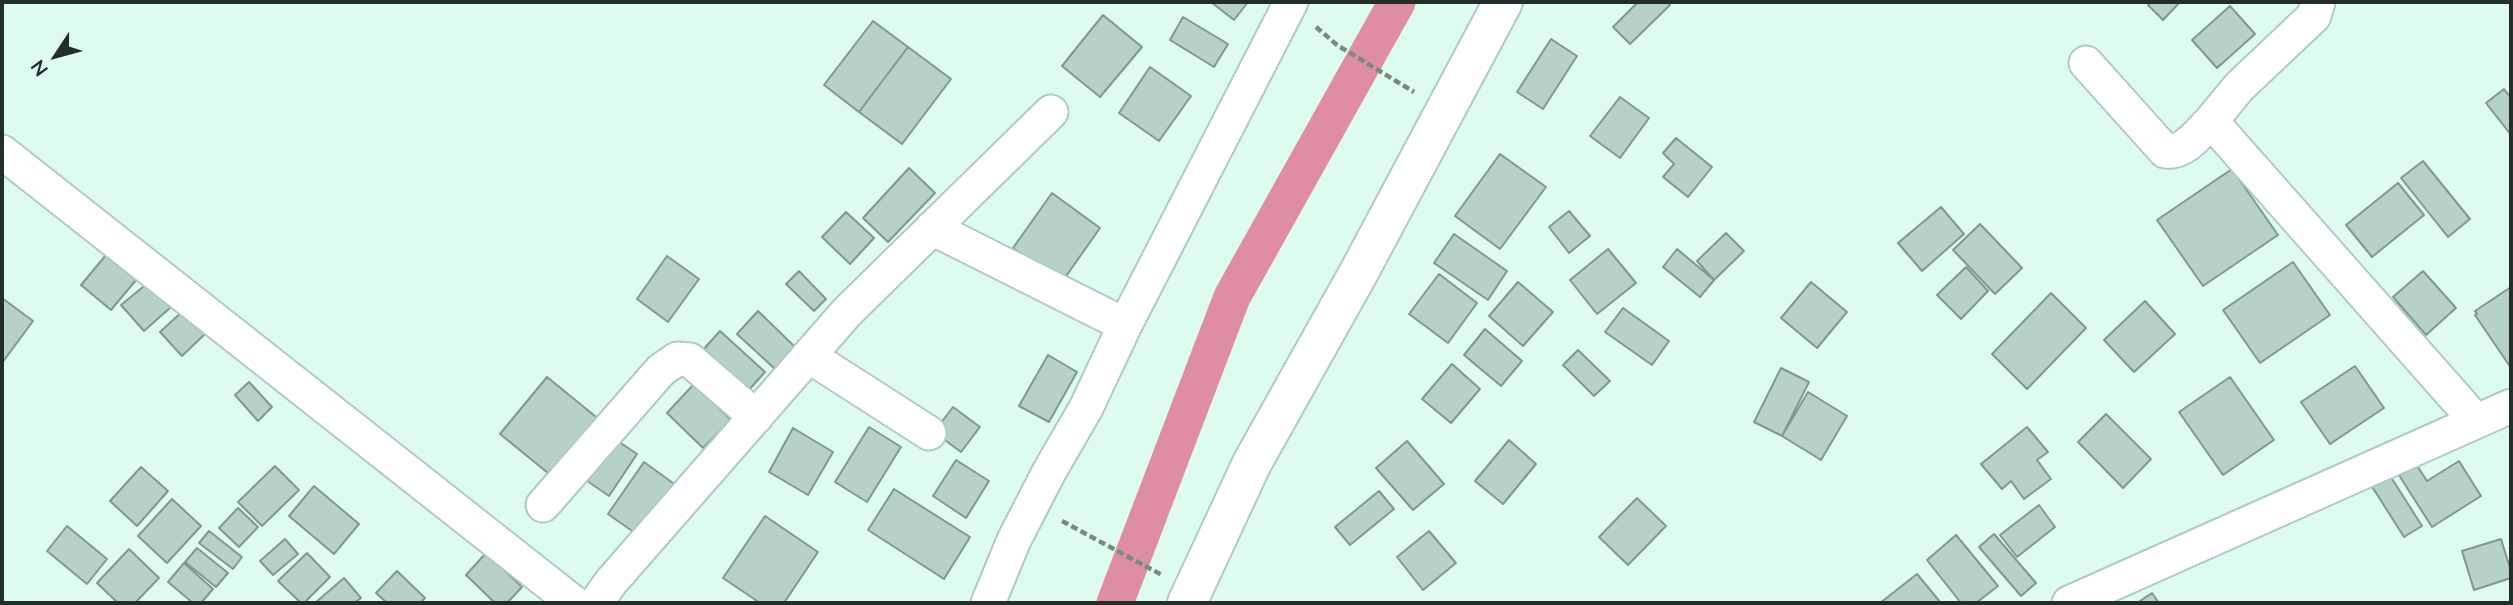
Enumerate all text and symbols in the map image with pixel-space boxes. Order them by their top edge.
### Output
north arrow [21,21,91,91]
text: N [25,55,53,81]

